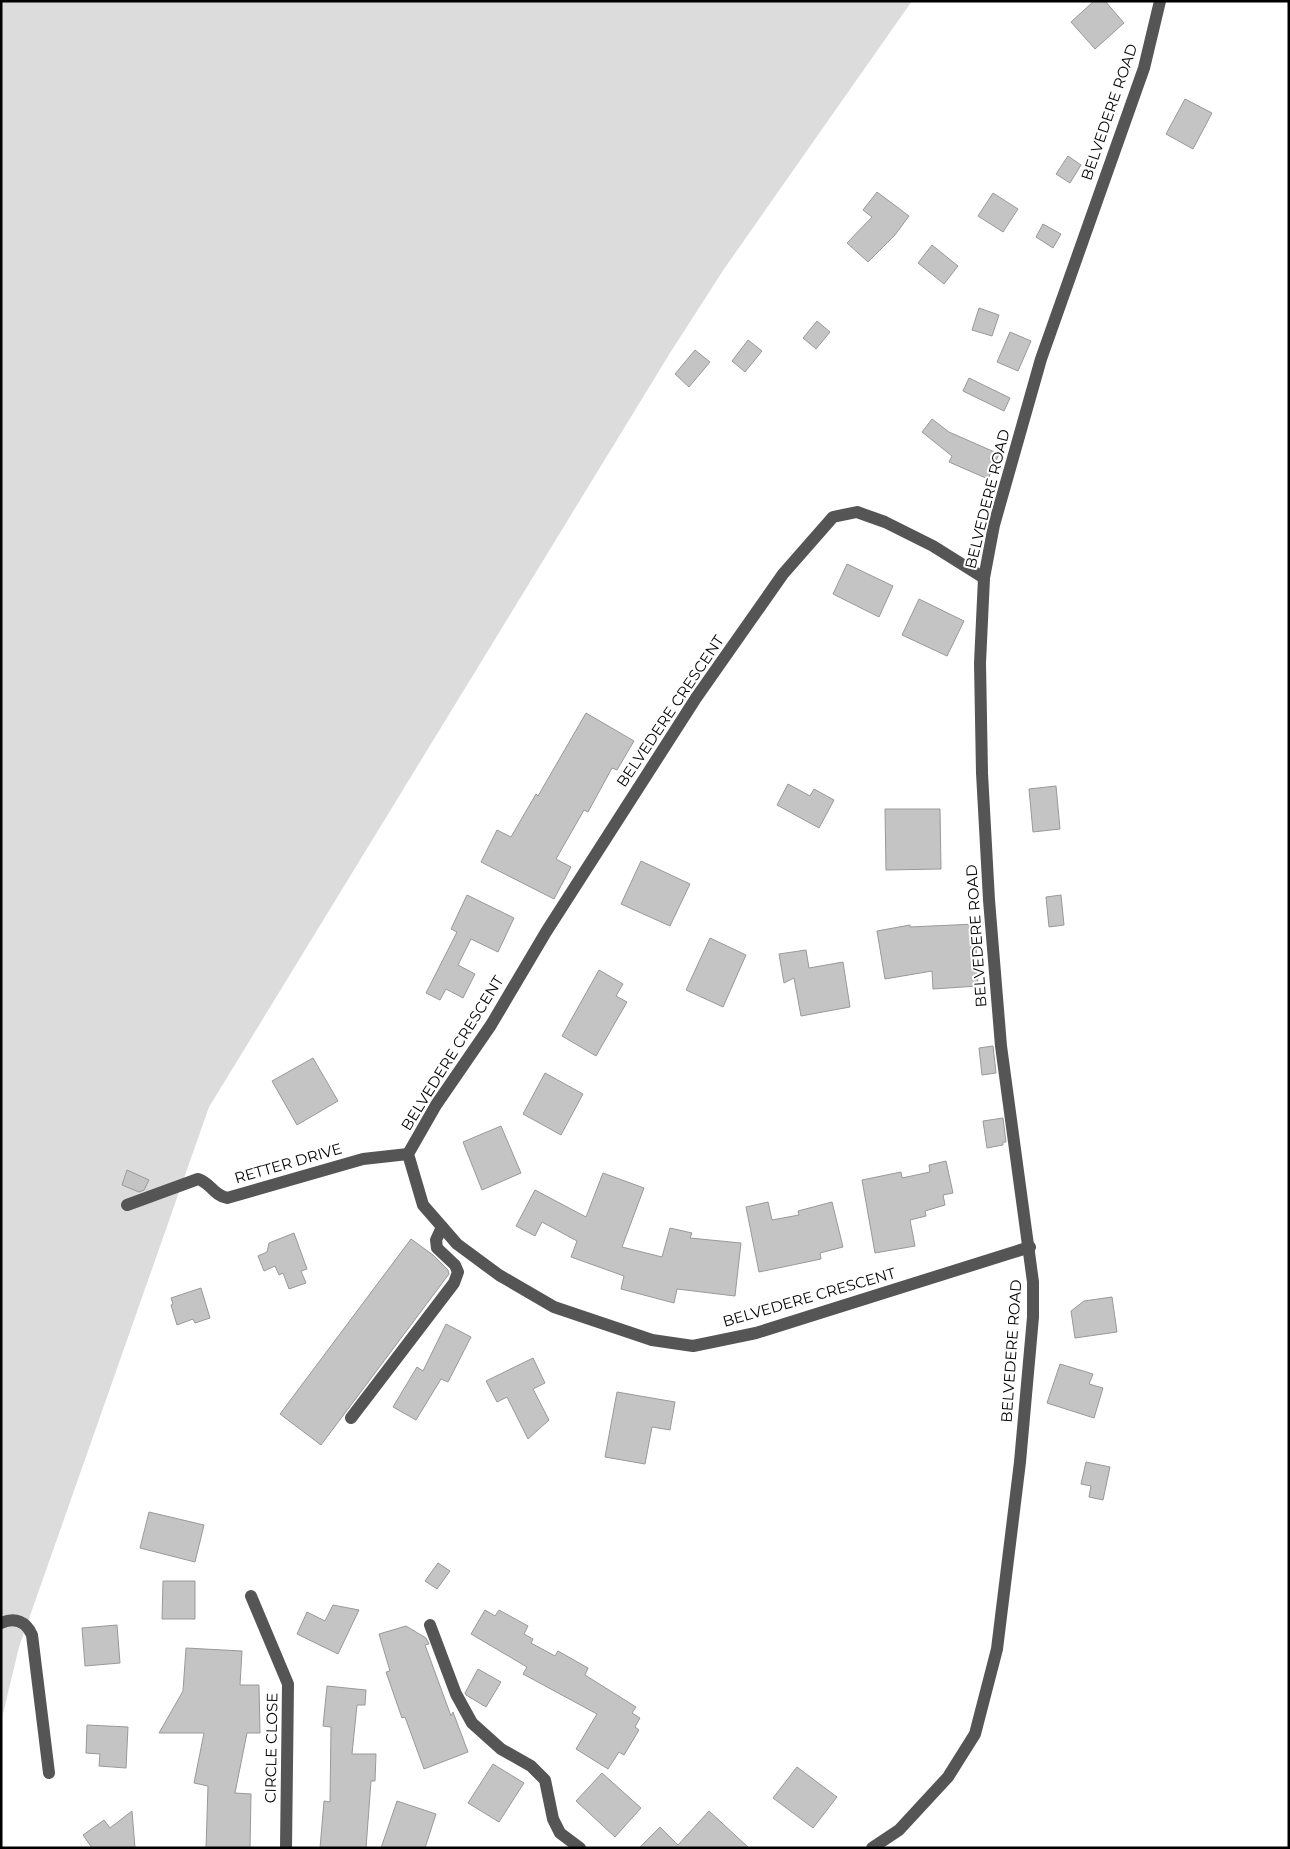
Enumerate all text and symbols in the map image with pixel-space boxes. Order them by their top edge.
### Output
street label: BELVEDERE ROAD [1077,41,1141,183]
street label: BELVEDERE ROAD [960,427,1014,571]
street label: BELVEDERE CRESCENT [612,631,728,791]
street label: BELVEDERE ROAD [962,864,990,1008]
street label: BELVEDERE CRESCENT [396,972,508,1134]
street label: RETTER DRIVE [232,1139,344,1187]
street label: BELVEDERE CRESCENT [720,1263,898,1331]
street label: BELVEDERE ROAD [997,1279,1025,1423]
street label: CIRCLE CLOSE [261,1693,281,1803]

